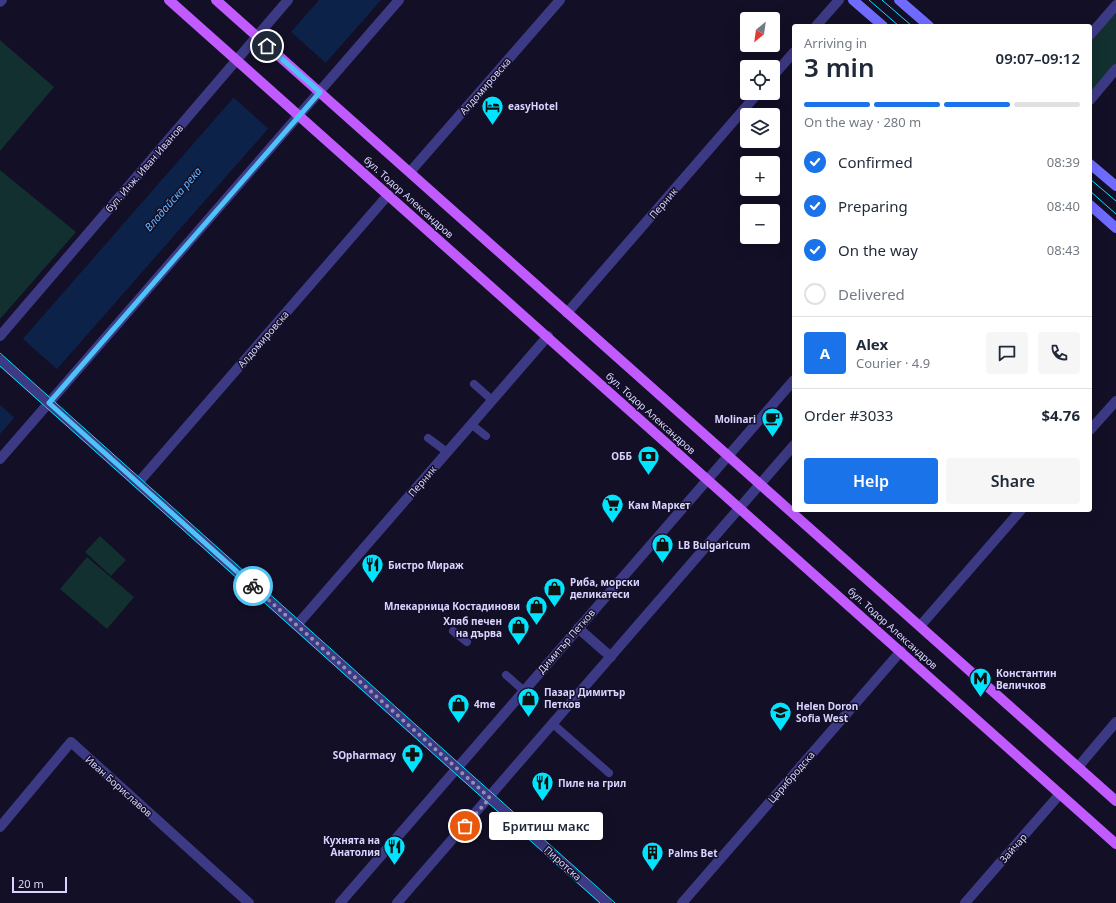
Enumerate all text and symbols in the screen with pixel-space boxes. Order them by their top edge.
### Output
north arrow [740,12,780,52]
map controls [740,12,780,244]
pin [250,29,284,63]
text: Arriving in [804,34,867,52]
icon: home [256,35,278,57]
text: 09:07–09:12 [996,48,1080,68]
text: 3 min [804,49,875,85]
street label: Алдомировска [456,54,514,118]
button: locate [740,60,780,100]
hotel icon: easyHotel [480,93,506,126]
place label: easyHotel [508,99,558,113]
button: layers [740,108,780,148]
text: On the way · 280 m [804,113,921,131]
street label: бул. Инж. Иван Иванов [102,121,186,215]
icon: check [804,151,826,173]
text: Confirmed [838,152,913,172]
street label: бул. Тодор Александров [361,153,457,241]
text: 08:39 [1047,153,1080,171]
button: + [740,156,780,196]
water label: Владайска река [141,163,205,234]
street label: Перник [646,184,681,221]
icon: check [804,195,826,217]
text: Preparing [838,196,908,216]
text: 08:40 [1047,197,1080,215]
button: − [740,204,780,244]
icon: check [804,239,826,261]
text: On the way [838,240,918,260]
text: 08:43 [1047,241,1080,259]
text: Delivered [838,284,905,304]
street label: Алдомировска [234,307,292,371]
button: chat [986,332,1028,374]
button: phone [1038,332,1080,374]
text: Alex [856,334,888,354]
text: A [820,343,830,363]
text: Courier · 4.9 [856,354,930,372]
street label: бул. Тодор Александров [603,369,699,457]
text: Order #3033 [804,405,893,425]
text: $4.76 [1041,405,1080,425]
cafe icon: Molinari [759,406,785,439]
place label: Molinari [714,412,756,426]
bank icon: ОББ [635,443,661,476]
place label: ОББ [611,449,633,463]
button: Help [804,458,938,504]
button: Share [946,458,1080,504]
street label: Перник [405,462,440,499]
supermarket icon: Кам Маркет [600,492,626,525]
place label: Кам Маркет [628,498,690,512]
shop icon: LB Bulgaricum [649,532,675,565]
place label: LB Bulgaricum [678,538,750,552]
restaurant icon: Бистро Мираж [359,552,385,585]
place label: Бистро Мираж [388,558,464,572]
courier [233,566,273,606]
icon: bike [242,575,264,597]
shop icon: Риба, морски деликатеси [541,575,567,608]
place label: Риба, морски деликатеси [570,575,640,601]
street label: бул. Тодор Александров [845,584,941,672]
shop icon: Млекарница Костадинови [523,593,549,626]
place label: Млекарница Костадинови [384,599,520,613]
street label: Димитър Петков [534,606,598,676]
place label: Хляб печен на дърва [443,614,502,640]
shop icon: Хляб печен на дърва [505,614,531,647]
metro station icon: Константин Величков [967,666,993,699]
place label: Константин Величков [996,666,1057,692]
shop icon: Пазар Димитър Петков [516,685,542,718]
place label: Пазар Димитър Петков [544,685,625,711]
shop icon: 4me [446,691,472,724]
place label: 4me [474,697,495,711]
school or university icon: Helen Doron Sofia West [768,699,794,732]
place label: Helen Doron Sofia West [796,699,858,725]
pharmacy icon: SOpharmacy [399,742,425,775]
place label: SOpharmacy [333,748,396,762]
street label: Царибродска [764,748,818,806]
street label: Иван Бориславов [83,752,156,820]
restaurant icon: Пиле на грил [529,770,555,803]
place label: Пиле на грил [558,776,626,790]
pin [448,809,482,843]
callout: Бритиш макс [489,812,603,840]
icon: bag [454,815,476,837]
text: Бритиш макс [502,817,590,835]
street label: Зайчар [996,830,1030,866]
place label: Кухнята на Анатолия [323,833,380,859]
restaurant icon: Кухнята на Анатолия [382,833,408,866]
building icon: Palms Bet [640,840,666,873]
street label: Пиротска [541,843,585,883]
place label: Palms Bet [668,846,718,860]
scale bar [12,875,67,894]
text: 20 m [18,876,44,891]

